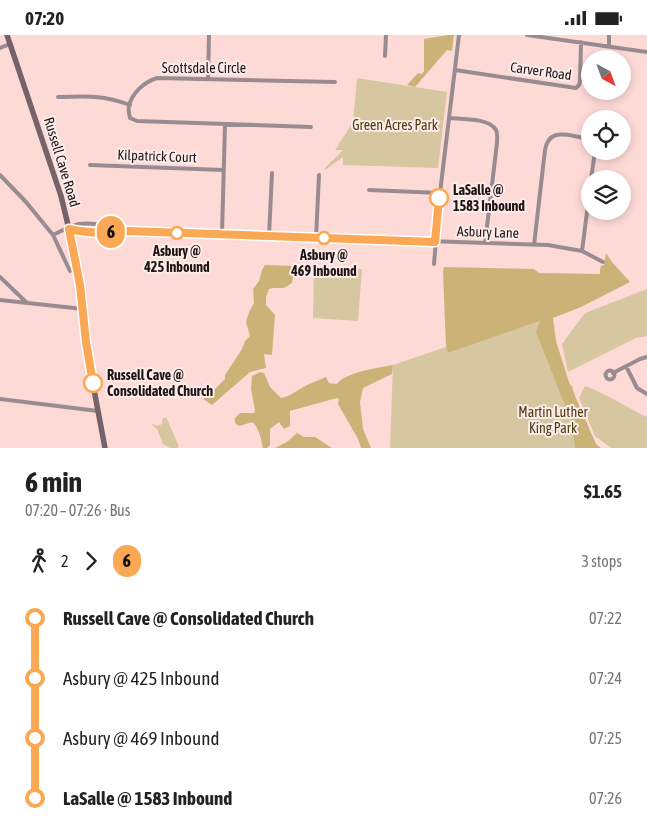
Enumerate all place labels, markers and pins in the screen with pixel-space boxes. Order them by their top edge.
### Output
place label: LaSalle @ 1583 Inbound [453,182,525,214]
marker: LaSalle @ 1583 Inbound [429,188,449,208]
marker: Asbury @ 425 Inbound [170,226,184,240]
marker: Asbury @ 469 Inbound [317,231,331,245]
place label: Asbury @ 425 Inbound [143,243,210,275]
place label: Asbury @ 469 Inbound [290,247,357,279]
place label: Russell Cave @ Consolidated Church [107,367,213,399]
marker: Russell Cave @ Consolidated Church [83,373,103,393]

